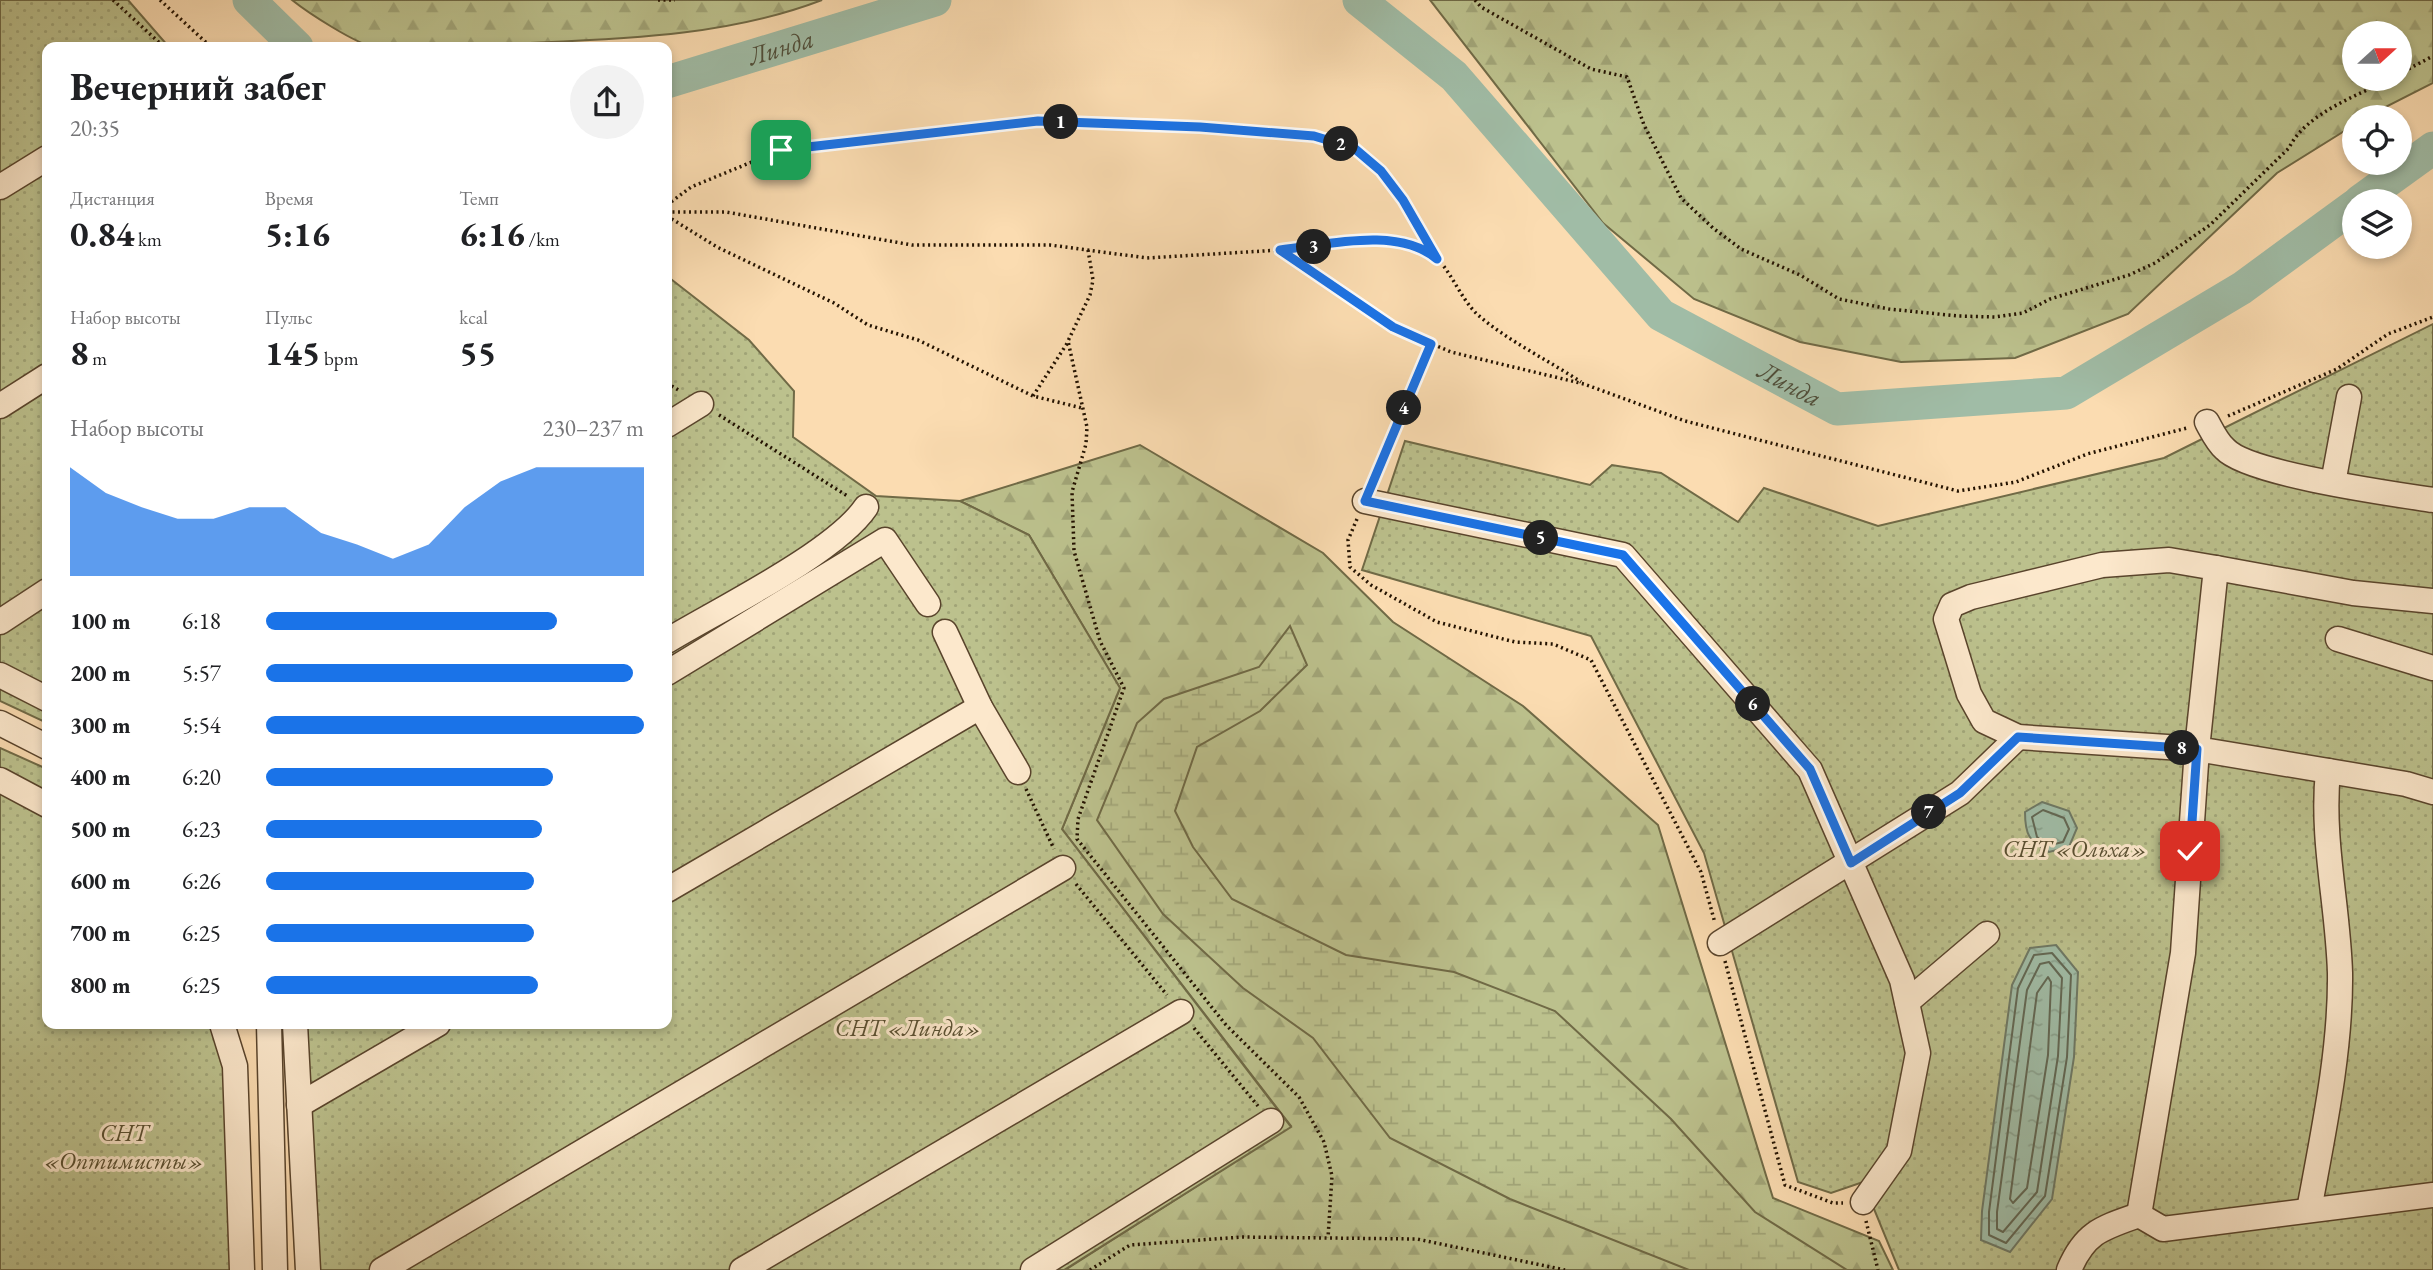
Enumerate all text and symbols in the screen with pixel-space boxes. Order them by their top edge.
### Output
water label: Линда [742,21,818,74]
north arrow [2342,21,2412,91]
map controls [2342,21,2412,259]
text: Вечерний забег [70,62,326,111]
button: share [570,65,644,139]
pin: 1 [1044,104,1078,140]
button: locate [2342,105,2412,175]
text: 1 [1055,109,1066,134]
text: 20:35 [70,113,120,143]
pin [751,120,811,180]
pin: 2 [1324,127,1358,162]
icon: arrive [762,131,800,169]
text: 2 [1335,131,1346,156]
text: Дистанция [70,186,155,211]
text: Время [265,186,313,211]
text: Темп [459,186,499,211]
button: layers [2342,189,2412,259]
text: 0.84 [70,211,134,256]
text: 5:16 [265,211,330,256]
text: 6:16 [459,211,525,256]
text: km [134,227,162,252]
text: /km [525,227,560,252]
pin: 3 [1296,230,1332,264]
text: 3 [1308,234,1319,259]
text: Набор высоты [70,305,181,330]
text: Пульс [265,305,313,330]
text: kcal [459,305,488,330]
text: 8 [70,330,89,375]
text: 145 [265,330,320,375]
text: 55 [459,330,496,375]
text: m [89,346,107,371]
text: bpm [320,346,358,371]
water label: Линда [1751,352,1827,415]
pin: 4 [1386,390,1422,426]
text: 4 [1398,395,1409,420]
text: Набор высоты [70,413,204,443]
text: 230–237 m [543,413,644,443]
pin: 5 [1524,520,1558,556]
text: 5 [1535,525,1546,550]
text: 100 m [70,606,131,636]
text: 6:18 [182,606,221,636]
text: 200 m [70,658,131,688]
text: 5:57 [182,658,221,688]
pin: 6 [1736,686,1770,722]
text: 6 [1747,691,1758,716]
text: 300 m [70,710,131,740]
text: 5:54 [182,710,221,740]
pin: 8 [2164,730,2200,766]
text: 8 [2176,735,2187,760]
text: 400 m [70,762,131,792]
text: 6:20 [182,762,221,792]
pin: 7 [1912,794,1946,830]
text: 7 [1923,799,1934,824]
text: 500 m [70,814,131,844]
text: 6:23 [182,814,221,844]
pin [2160,821,2220,881]
icon: check [2171,832,2209,870]
park label: СНТ «Ольха» [2003,833,2147,864]
text: 600 m [70,866,131,896]
text: 6:26 [182,866,221,896]
text: 700 m [70,918,131,948]
text: 6:25 [182,918,221,948]
text: 800 m [70,970,131,1000]
text: 6:25 [182,970,221,1000]
park label: СНТ «Линда» [835,1012,981,1043]
park label: СНТ «Оптимисты» [44,1117,204,1176]

